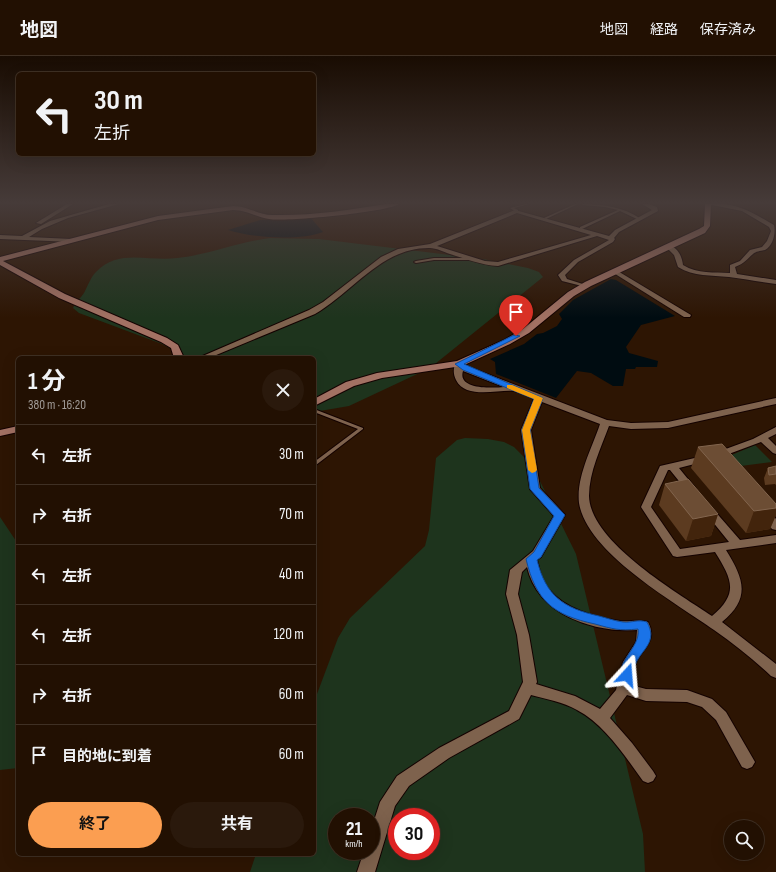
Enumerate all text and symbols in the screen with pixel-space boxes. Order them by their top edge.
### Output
text: 地図 [20,19,58,42]
text: 地図 [600,21,628,38]
text: 経路 [650,21,678,38]
text: 保存済み [700,21,756,38]
text: 30 m [94,84,143,117]
icon: left [28,88,80,140]
text: 左折 [94,123,130,144]
pin [499,295,533,336]
icon: arrive [505,301,527,323]
text: 1 分 [28,367,65,396]
button: close [262,369,304,411]
text: 380 m · 16:20 [28,397,86,413]
icon: left [28,444,50,466]
text: 30 m [279,445,304,464]
text: 左折 [62,447,92,466]
icon: right [28,504,50,526]
text: 70 m [279,505,304,524]
text: 右折 [62,507,92,526]
icon: left [28,564,50,586]
text: 40 m [279,565,304,584]
text: 左折 [62,567,92,586]
icon: left [28,624,50,646]
text: 120 m [274,625,304,644]
text: 左折 [62,627,92,646]
position arrow [606,654,648,696]
icon: right [28,684,50,706]
text: 60 m [279,685,304,704]
text: 右折 [62,687,92,706]
icon: arrive [28,744,50,766]
text: 60 m [279,745,304,764]
text: 目的地に到着 [62,747,152,766]
button: 終了 [28,802,162,848]
button: 共有 [170,802,304,848]
speed limit sign: 30 [388,808,440,860]
text: 21 [346,817,362,841]
map controls [724,820,764,860]
button: search [724,820,764,860]
text: km/h [345,838,363,850]

